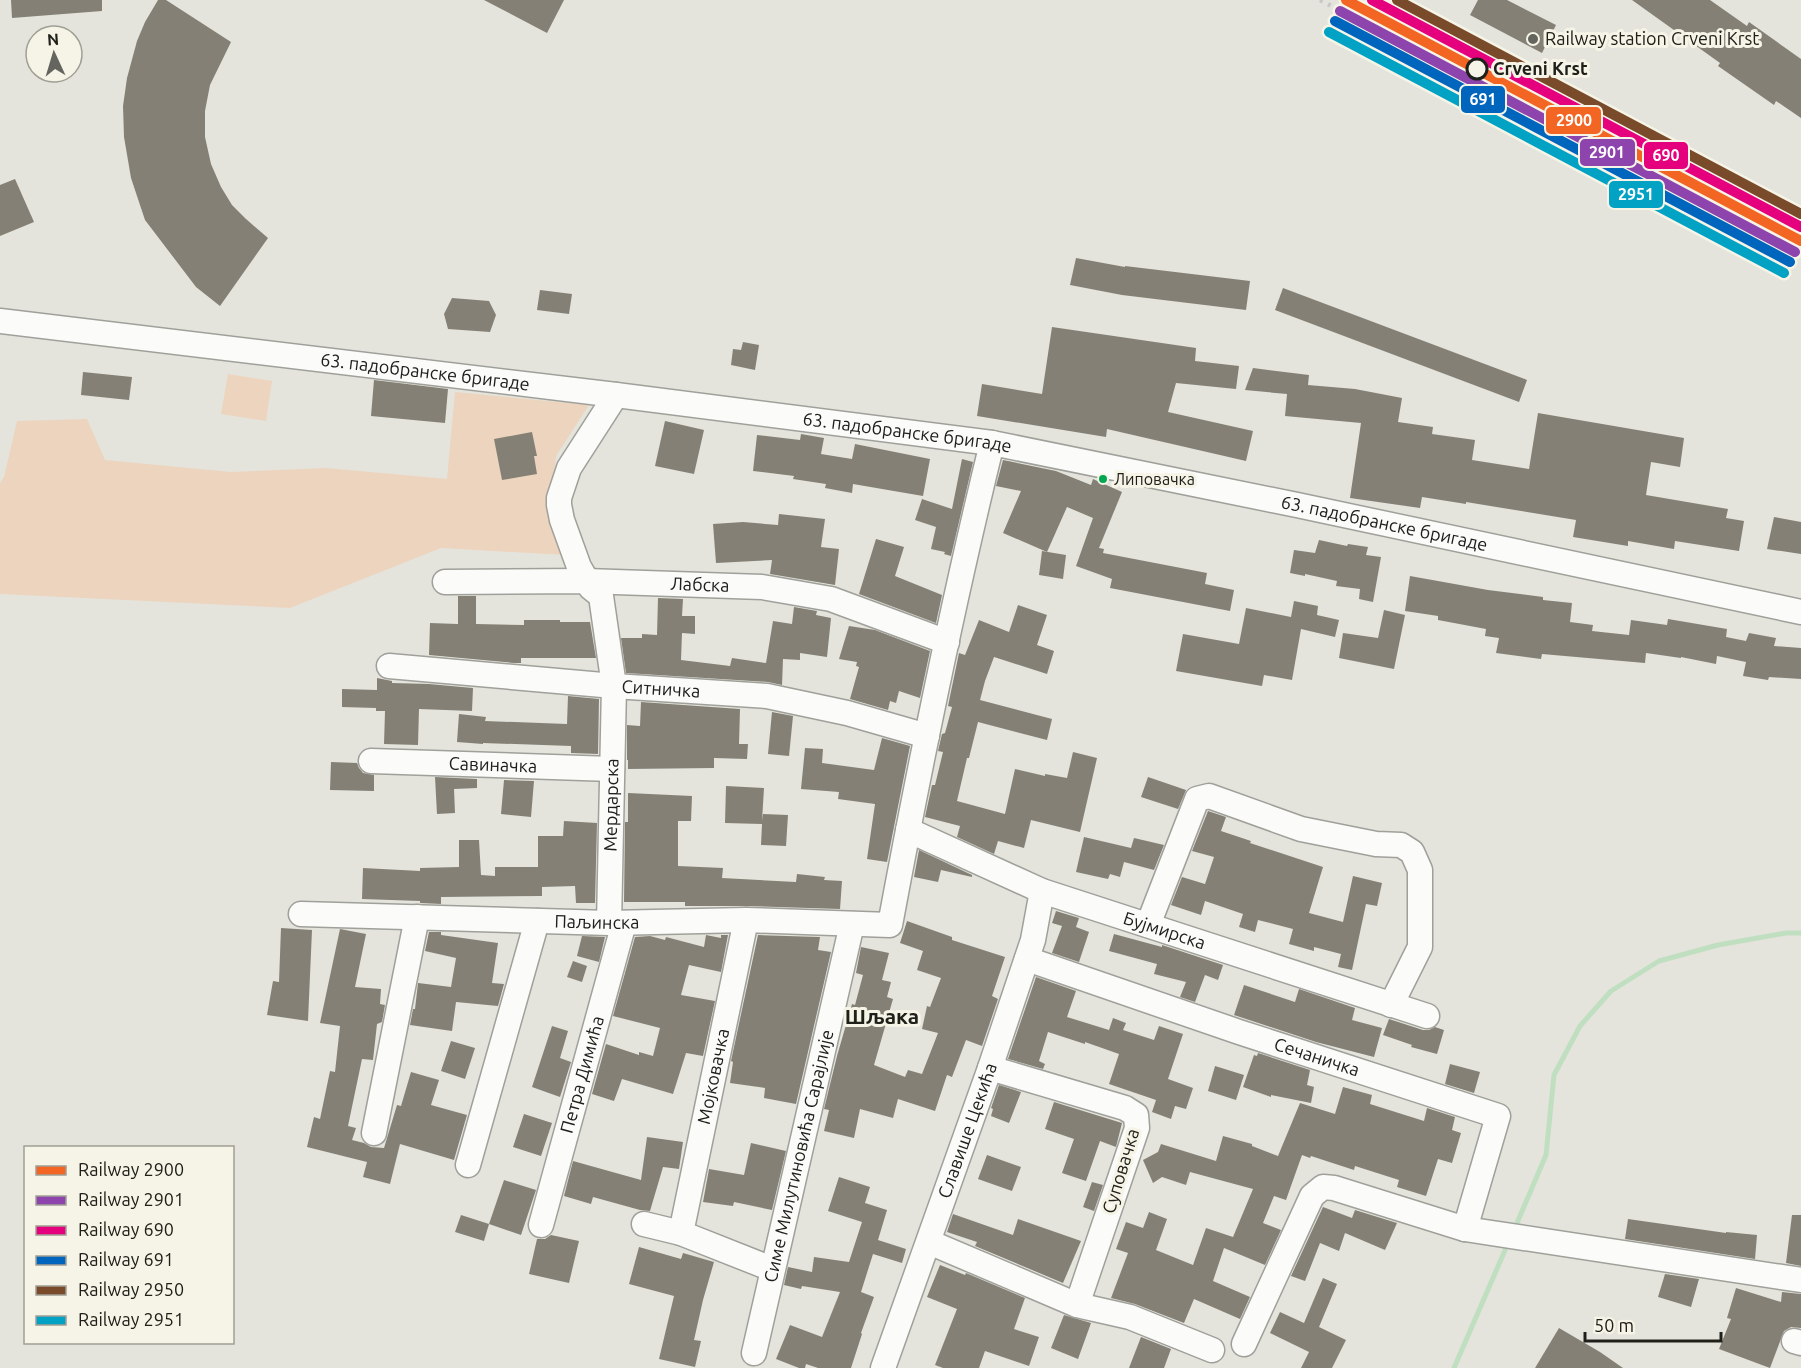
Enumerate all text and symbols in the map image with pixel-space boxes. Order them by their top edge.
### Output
north arrow [24,24,84,84]
place label: Railway station Crveni Krst [1545,28,1759,48]
text: N [46,30,60,48]
marker: Railway station Crveni Krst [1526,32,1540,46]
marker: Crveni Krst [1466,58,1488,80]
place label: Crveni Krst [1493,58,1588,78]
line badge: 691 [1460,85,1506,114]
text: 691 [1469,90,1497,108]
line badge: 2900 [1545,106,1602,135]
text: 2900 [1556,111,1592,129]
line badge: 2901 [1579,138,1636,167]
line badge: 690 [1643,141,1689,170]
text: 2901 [1589,143,1625,161]
text: 690 [1652,146,1680,164]
line badge: 2951 [1608,180,1664,209]
text: 2951 [1618,185,1654,203]
street label: 63. падобранске бригаде [319,349,531,394]
street label: 63. падобранске бригаде [802,408,1014,456]
place label: Липовачка [1114,470,1195,488]
marker: Липовачка [1097,473,1109,485]
street label: 63. падобранске бригаде [1280,491,1490,554]
street label: Лабска [670,573,730,595]
street label: Ситничка [621,676,701,701]
street label: Савиначка [448,753,538,776]
street label: Мердарска [600,758,621,852]
street label: Бујмирска [1121,907,1208,952]
street label: Паљинска [554,910,640,932]
district label: Шљака [845,1004,919,1028]
street label: Петра Димића [556,1013,607,1135]
street label: Мојковачка [693,1027,732,1126]
street label: Симе Милутиновића Сарајлије [759,1027,837,1284]
street label: Сечаничка [1272,1033,1362,1079]
street label: Славише Цекића [933,1060,1000,1201]
street label: Суповачка [1098,1126,1142,1216]
legend [24,1146,234,1344]
text: Railway 2900 [78,1159,184,1179]
text: Railway 2901 [78,1189,184,1209]
text: Railway 690 [78,1219,174,1239]
text: Railway 691 [78,1249,174,1269]
text: Railway 2950 [78,1279,184,1299]
scale bar [1585,1305,1722,1343]
text: Railway 2951 [78,1309,184,1329]
text: 50 m [1594,1315,1634,1335]

